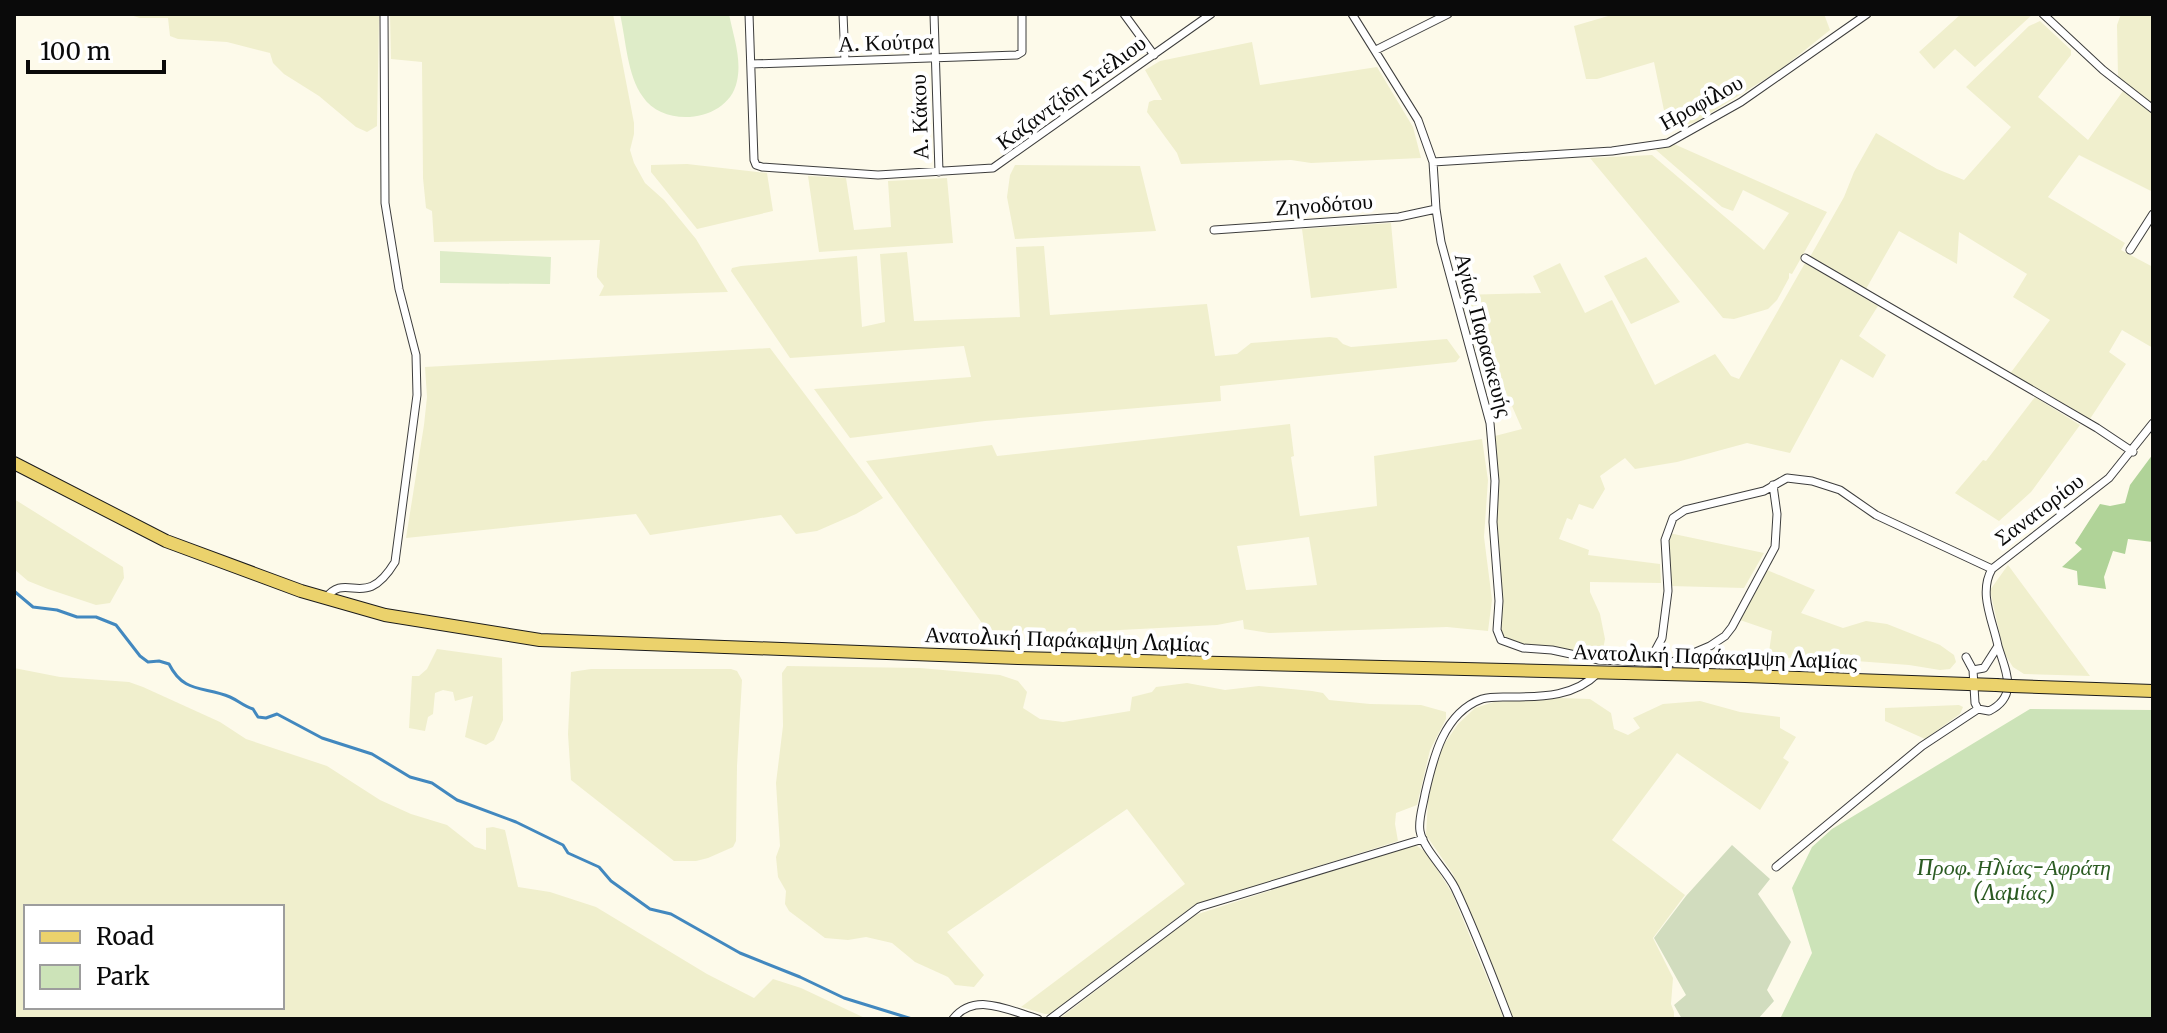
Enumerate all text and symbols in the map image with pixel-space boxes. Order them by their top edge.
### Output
scale bar [28,24,164,74]
street label: Α. Κούτρα [838,26,935,58]
street label: Καζαντζίδη Στέλιου [991,28,1151,156]
text: 100 m [40,36,111,67]
street label: Ηροφίλου [1654,68,1748,136]
street label: Α. Κάκου [904,74,934,160]
street label: Ζηνοδότου [1274,187,1374,221]
street label: Αγίας Παρασκευής [1449,250,1519,420]
street label: Σανατορίου [1989,466,2089,552]
street label: Ανατολική Παράκαμψη Λαμίας [924,620,1210,658]
street label: Ανατολική Παράκαμψη Λαμίας [1572,637,1858,675]
park label: Προφ. Ηλίας-Αφράτη (Λαμίας) [1917,853,2111,906]
legend [24,905,284,1009]
text: Road [96,921,154,952]
text: Park [96,961,150,992]

